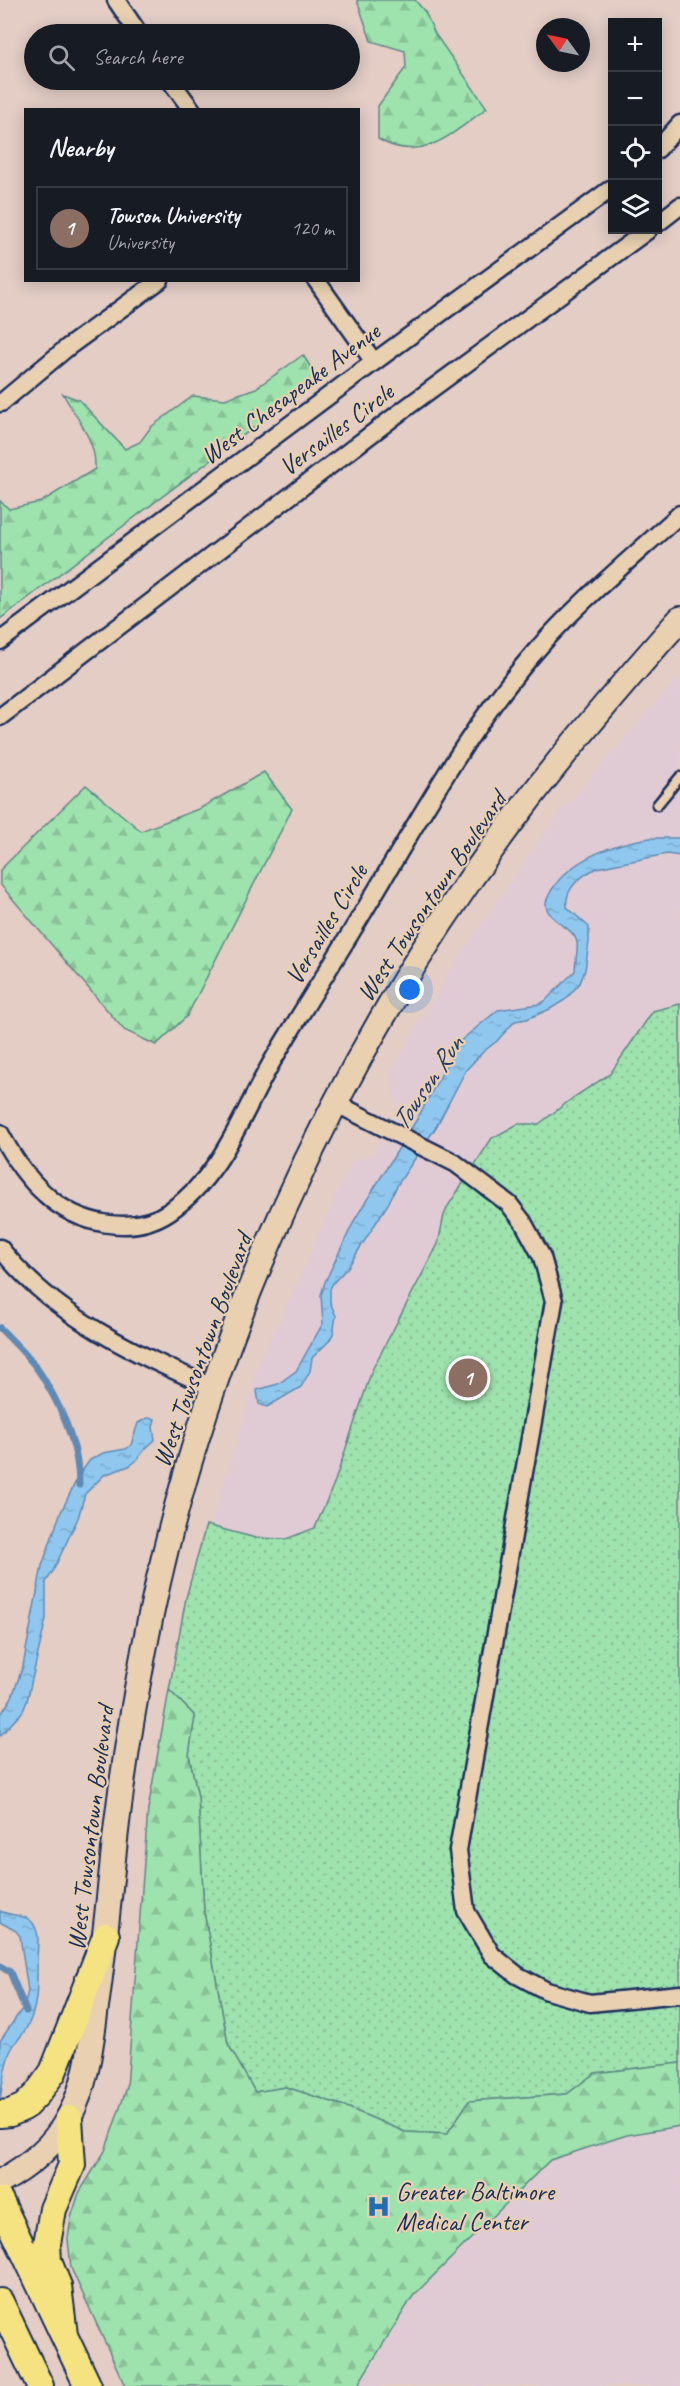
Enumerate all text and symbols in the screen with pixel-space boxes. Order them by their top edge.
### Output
north arrow [536,18,590,72]
map controls [608,18,662,234]
button: + [608,18,662,72]
search box [24,24,360,90]
icon: search [45,41,78,74]
text: Search here [93,43,183,71]
button: − [608,72,662,126]
button: locate [608,126,662,180]
text: Nearby [48,131,113,164]
button: layers [608,180,662,234]
text: Towson University [107,202,240,230]
text: 1 [65,216,74,241]
text: 120 m [291,216,334,241]
text: University [107,230,174,255]
street label: West Chesapeake Avenue [194,314,388,472]
street label: Versailles Circle [273,375,401,483]
street label: West Towsontown Boulevard [349,782,516,1008]
street label: Versailles Circle [278,857,376,991]
your location [395,975,424,1004]
water label: Towson Run [383,1028,472,1137]
street label: West Towsontown Boulevard [145,1225,261,1471]
pin: 1 [448,1356,488,1400]
street label: West Towsontown Boulevard [59,1700,122,1952]
place label: Greater Baltimore Medical Center [396,2175,556,2238]
hospital icon: Greater Baltimore Medical Center [365,2193,391,2219]

